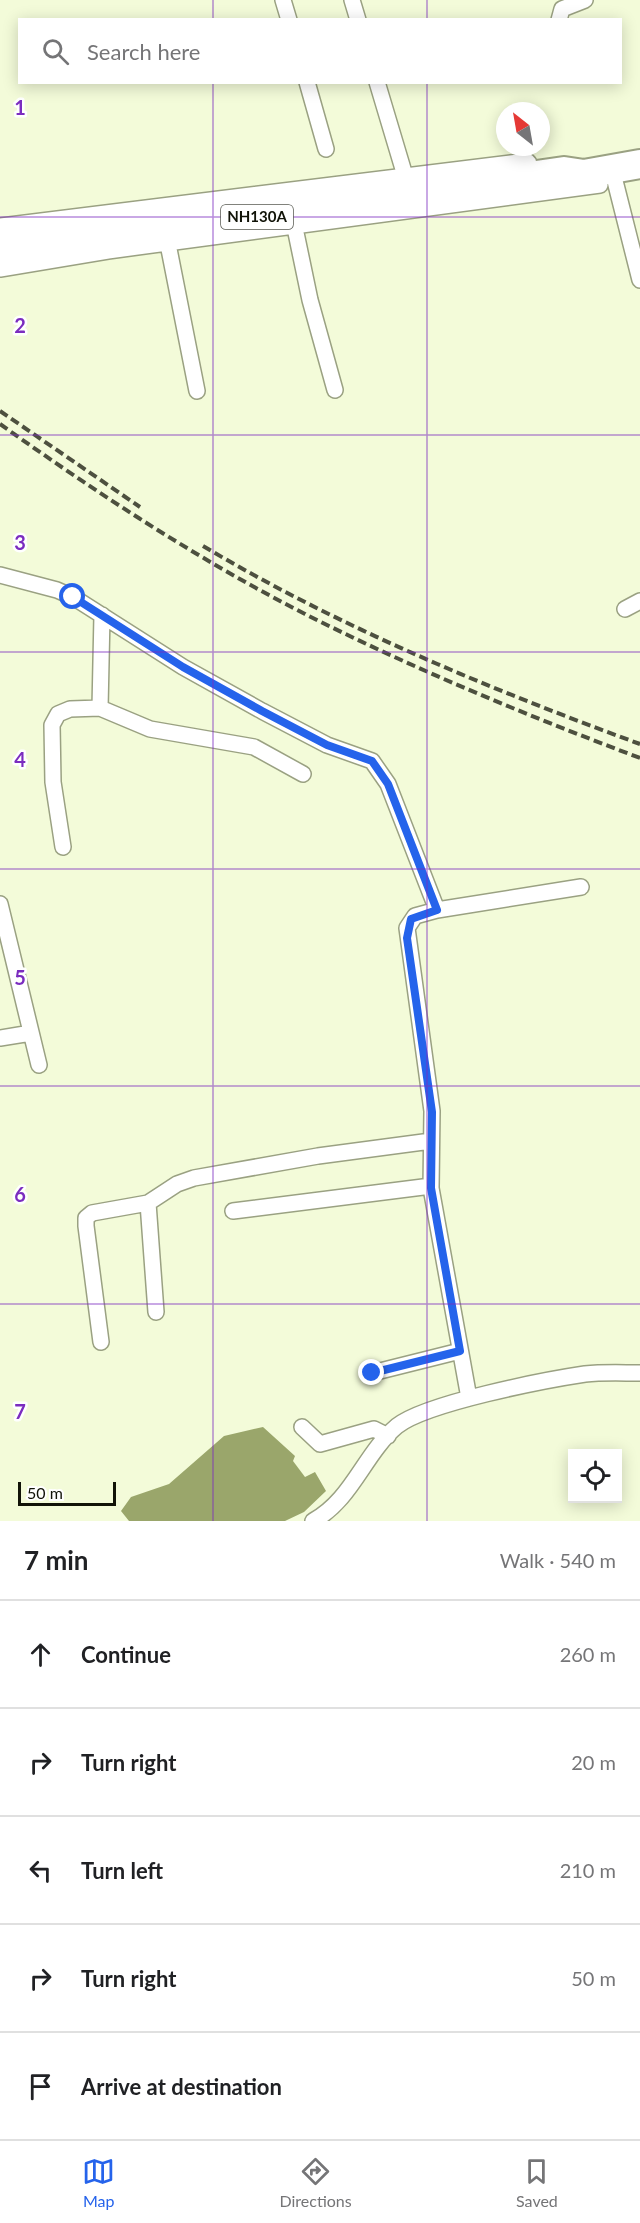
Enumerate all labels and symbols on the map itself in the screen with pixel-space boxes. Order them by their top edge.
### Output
text: 1 [14,95,26,119]
north arrow [496,102,550,156]
road number: NH130A [221,205,293,229]
text: 2 [14,313,26,337]
text: 3 [14,530,26,554]
route start [59,583,85,609]
text: 4 [14,747,26,771]
text: 5 [14,965,26,989]
text: 6 [14,1182,26,1206]
route end [358,1359,384,1385]
text: 7 [14,1399,26,1423]
scale bar [18,1479,116,1506]

